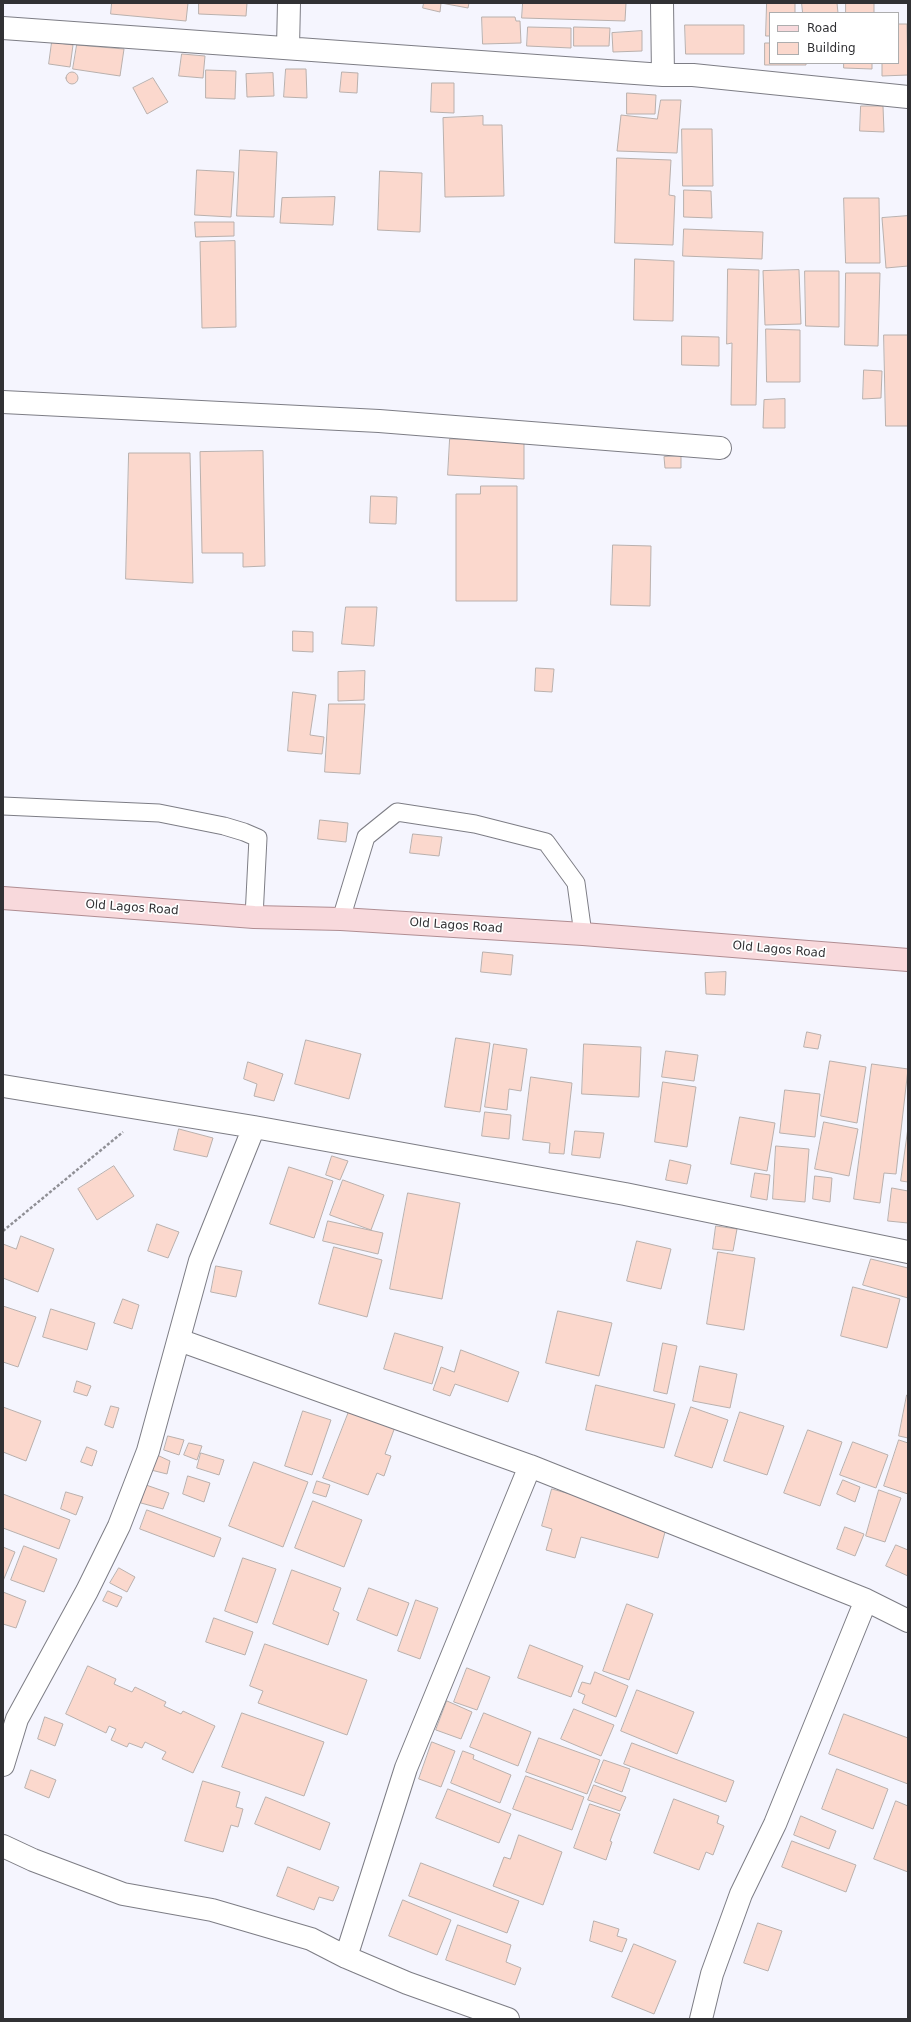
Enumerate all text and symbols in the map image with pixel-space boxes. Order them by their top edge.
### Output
legend [769,12,899,64]
text: Road [807,21,837,35]
text: Building [807,41,856,55]
street label: Old Lagos Road [85,898,179,918]
street label: Old Lagos Road [409,916,503,936]
street label: Old Lagos Road [732,939,826,961]

